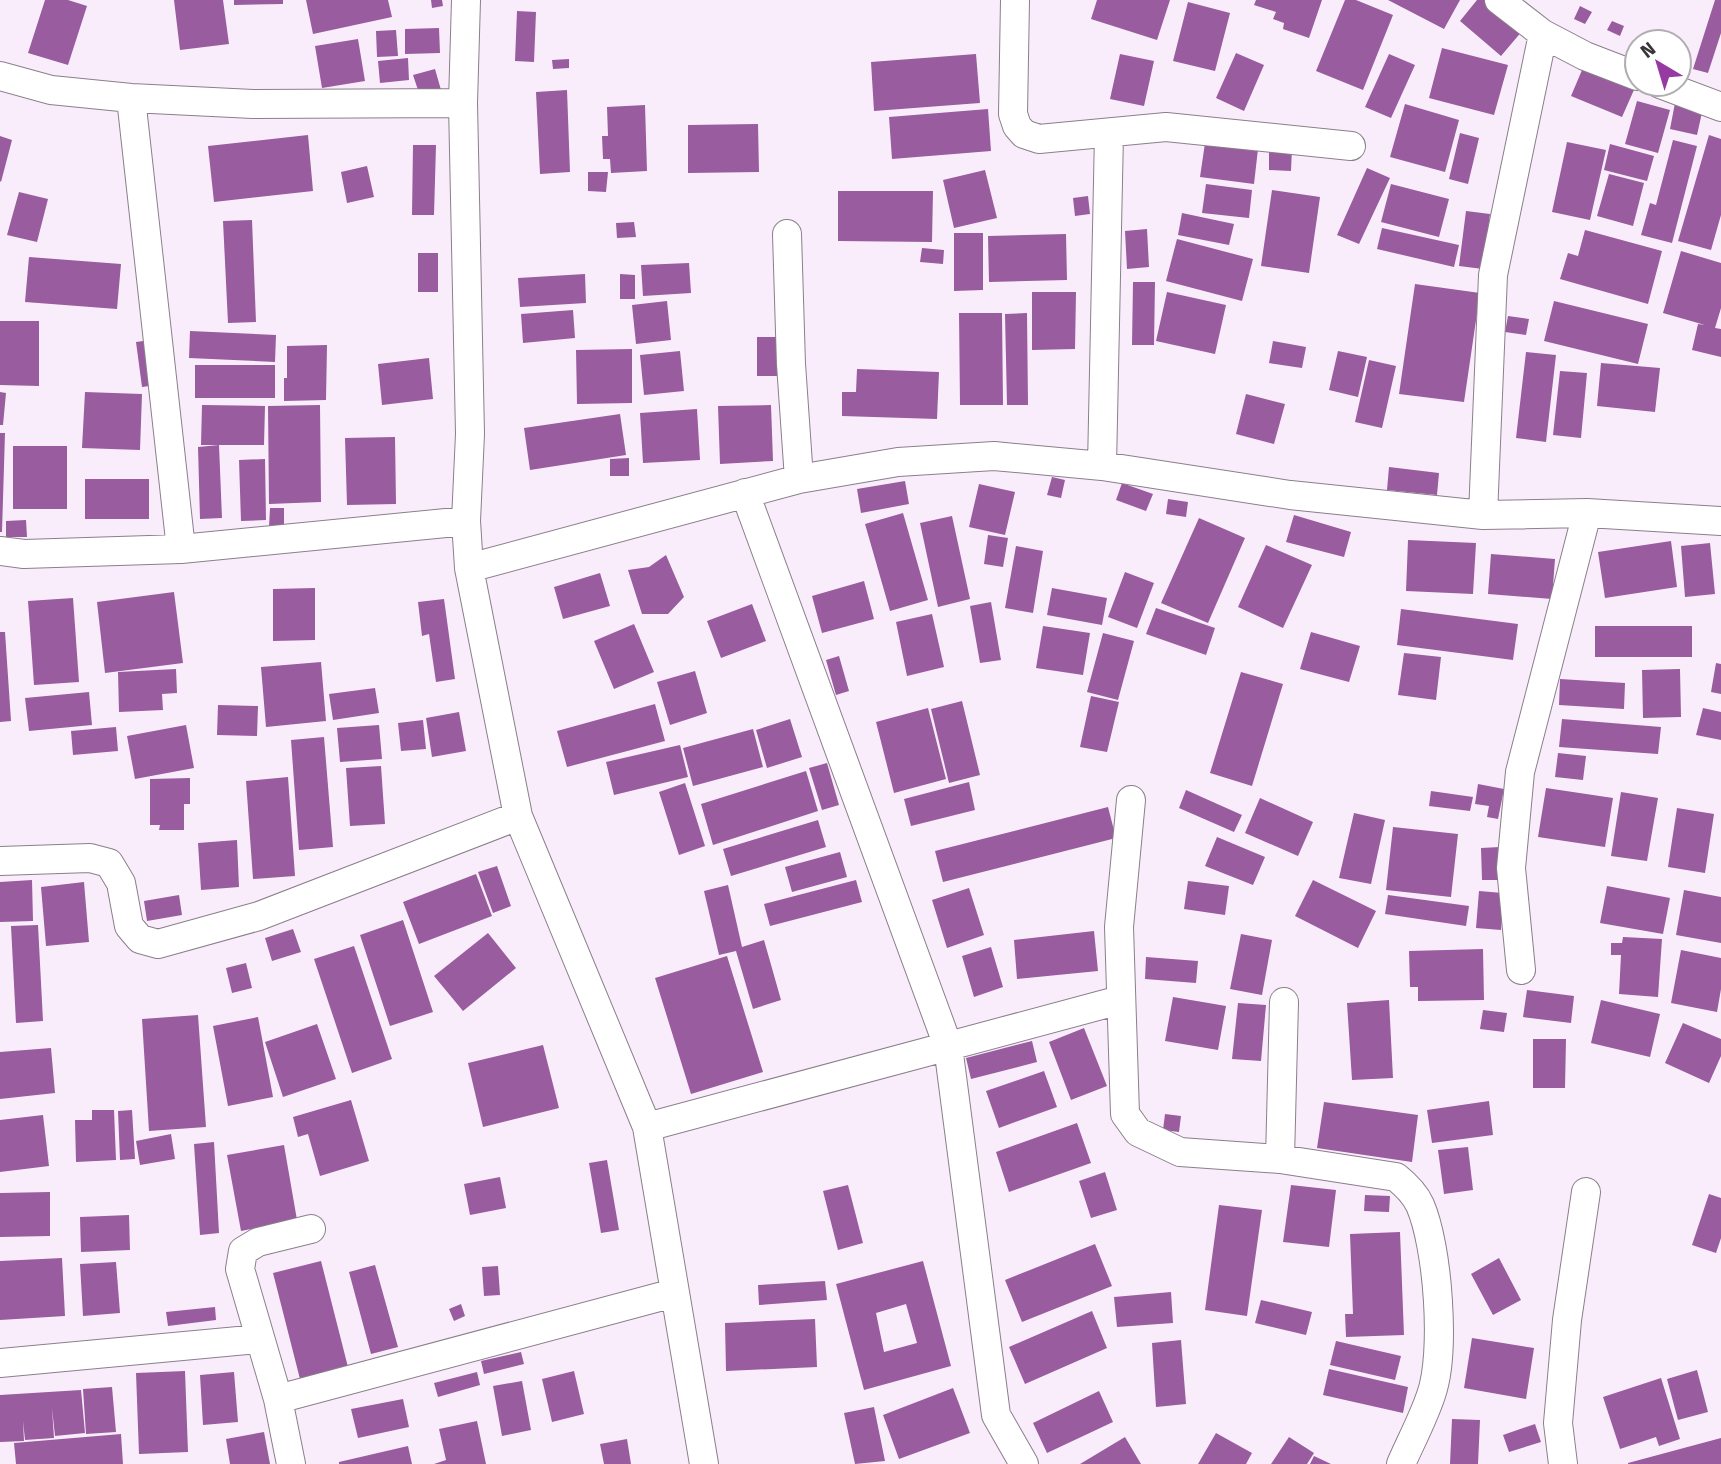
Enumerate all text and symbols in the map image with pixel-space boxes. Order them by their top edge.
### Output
north arrow [1623,28,1693,98]
text: N [1636,37,1660,63]

